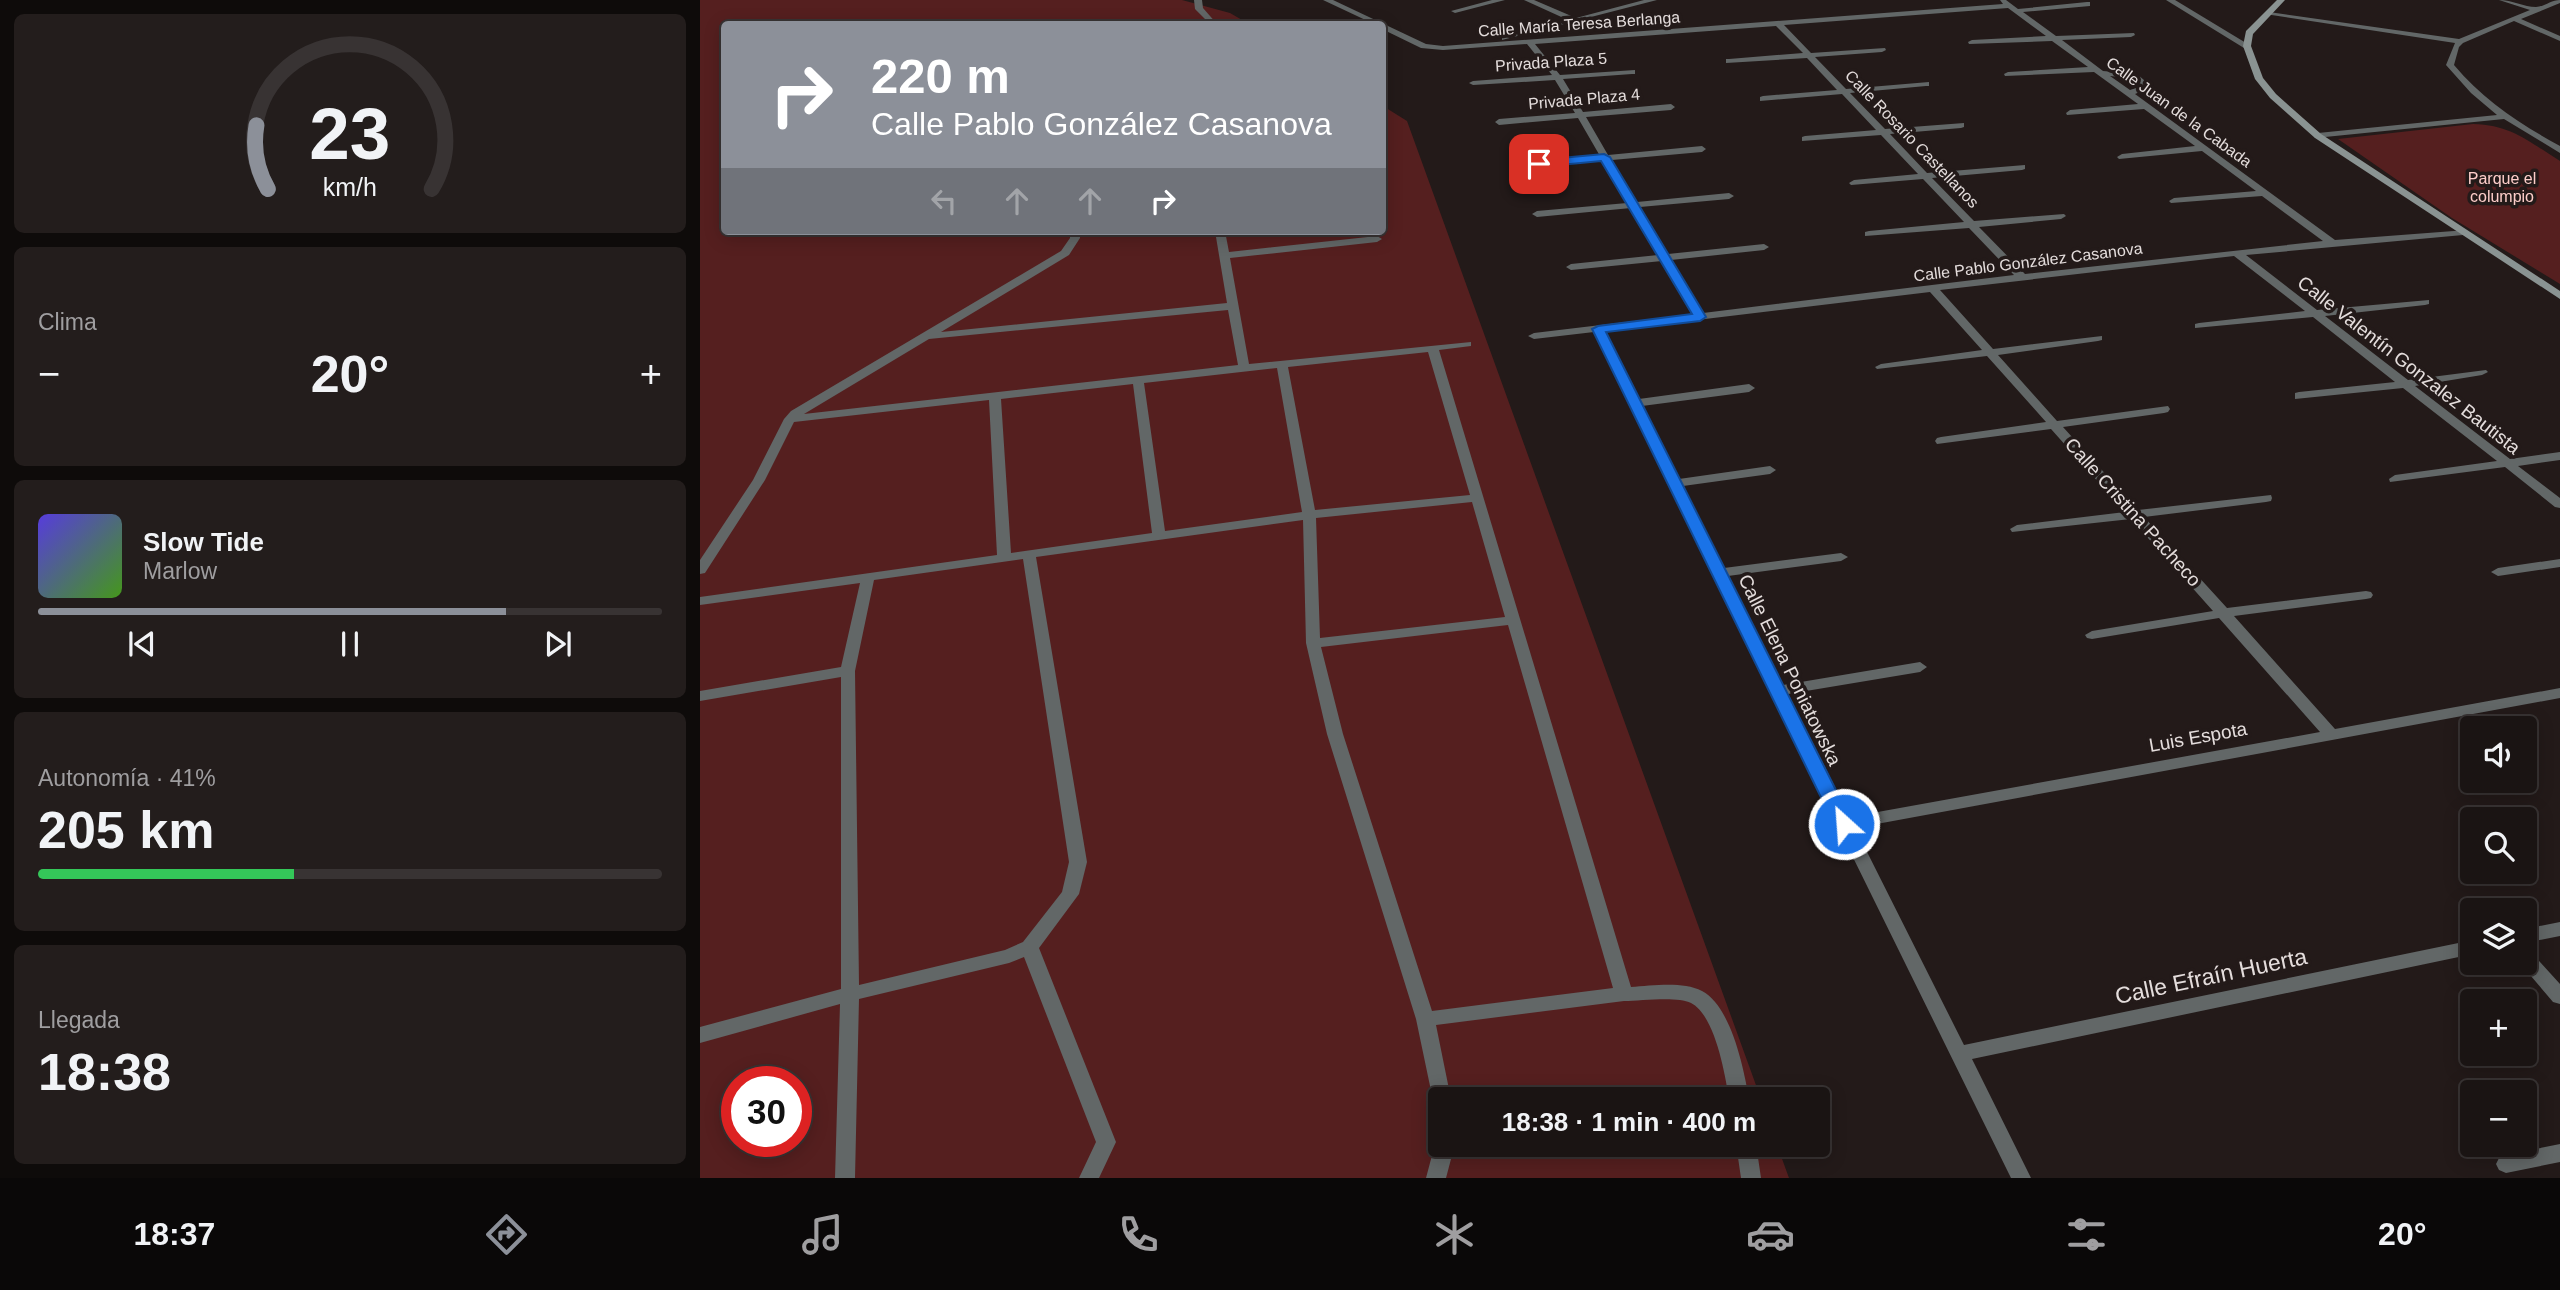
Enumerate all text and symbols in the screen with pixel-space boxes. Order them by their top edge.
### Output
street label: Calle María Teresa Berlanga [1477,8,1681,40]
icon: right [756,49,847,140]
text: 220 m [871,49,1010,103]
street label: Privada Plaza 5 [1495,50,1608,74]
street label: Calle Juan de la Cabada [2103,54,2255,170]
street label: Calle Rosario Castellanos [1842,67,1982,211]
street label: Privada Plaza 4 [1527,86,1641,112]
text: 23 [310,94,390,175]
text: Calle Pablo González Casanova [871,106,1332,142]
pin [1509,134,1569,194]
icon: arrive [1520,145,1558,183]
park label: Parque el columpio [2468,170,2536,205]
text: km/h [323,173,377,201]
icon: left [925,182,963,220]
icon: ahead [998,182,1036,220]
icon: ahead [1071,182,1109,220]
icon: right [1144,182,1182,220]
street label: Calle Pablo González Casanova [1913,240,2143,284]
street label: Calle Valentín Gonzalez Bautista [2294,272,2525,459]
text: Clima [38,309,97,335]
text: 20° [311,345,389,403]
text: − [38,353,60,395]
text: + [640,353,662,395]
street label: Calle Cristina Pacheco [2061,434,2205,590]
text: Slow Tide [143,527,264,557]
text: Marlow [143,558,217,584]
street label: Calle Elena Poniatowska [1734,571,1846,769]
icon: previous [123,625,161,663]
icon: pause [331,625,369,663]
icon: next [539,625,577,663]
map controls [2460,716,2537,1157]
button: sound [2460,716,2537,793]
street label: Luis Espota [2147,718,2249,756]
text: Autonomía · 41% [38,765,216,791]
position arrow [1807,787,1881,861]
text: 205 km [38,801,214,859]
button: search [2460,807,2537,884]
button: layers [2460,898,2537,975]
street label: Calle Efraín Huerta [2113,943,2310,1009]
button: + [2460,989,2537,1066]
text: Llegada [38,1007,120,1033]
text: 18:38 [38,1043,171,1101]
speed limit sign: 30 [721,1066,812,1157]
button: − [2460,1080,2537,1157]
text: 18:38 · 1 min · 400 m [1502,1107,1756,1137]
icon: directions [482,1210,531,1259]
icon: music [798,1210,847,1259]
icon: phone [1114,1210,1163,1259]
icon: climate [1430,1210,1479,1259]
icon: car [1746,1210,1795,1259]
icon: filters [2062,1210,2111,1259]
text: 18:37 [133,1216,215,1252]
text: 20° [2378,1216,2427,1252]

